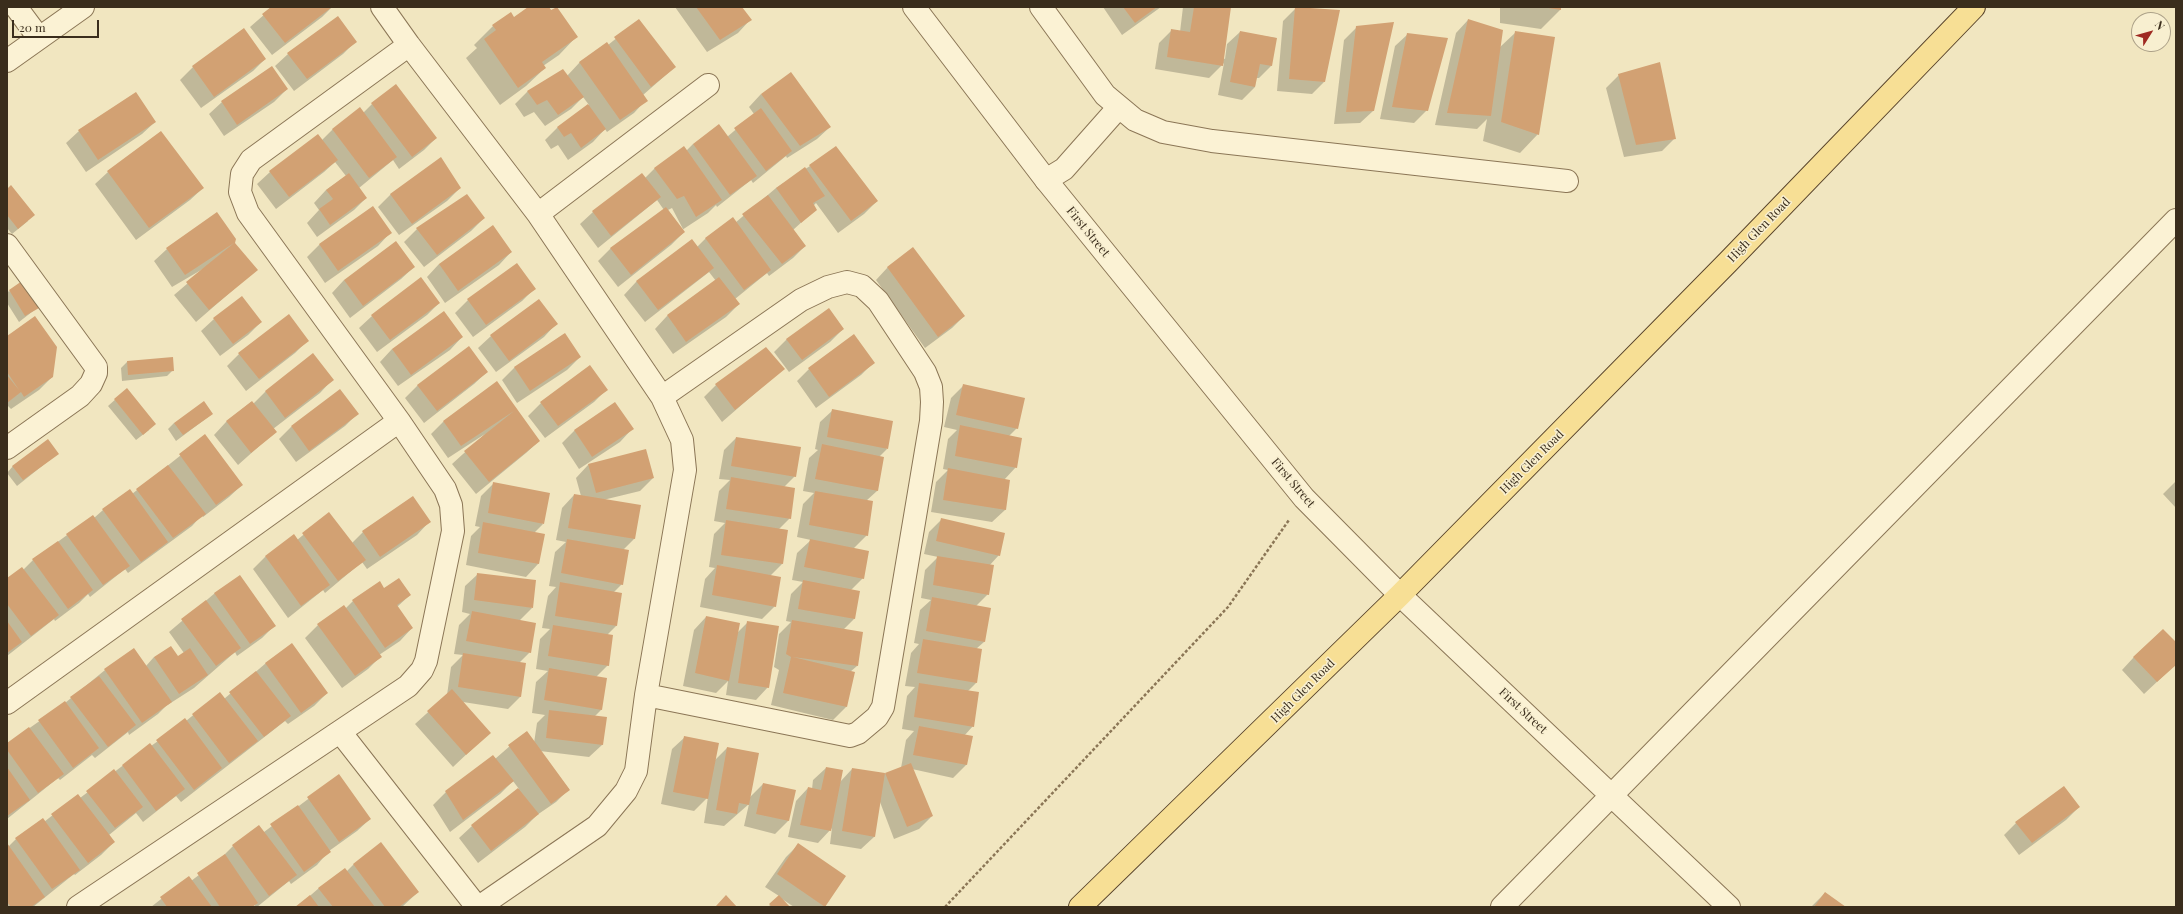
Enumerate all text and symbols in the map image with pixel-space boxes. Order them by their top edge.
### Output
scale bar [14,12,101,38]
north arrow [2131,12,2171,52]
text: N [2152,17,2169,33]
text: 20 m [19,19,46,35]
street label: High Glen Road [1725,195,1793,265]
street label: First Street [1063,204,1113,260]
street label: High Glen Road [1497,427,1567,497]
street label: First Street [1268,455,1318,511]
street label: High Glen Road [1268,656,1338,726]
street label: First Street [1496,685,1550,737]

